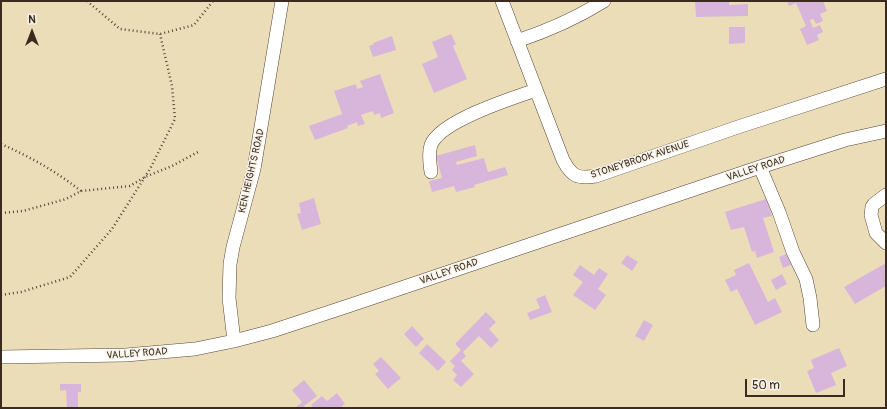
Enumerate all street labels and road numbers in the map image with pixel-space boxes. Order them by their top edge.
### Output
street label: KEN HEIGHTS ROAD [236,128,268,214]
street label: STONEYBROOK AVENUE [589,138,691,182]
street label: VALLEY ROAD [725,154,787,184]
street label: VALLEY ROAD [418,256,480,288]
street label: VALLEY ROAD [106,346,168,362]

